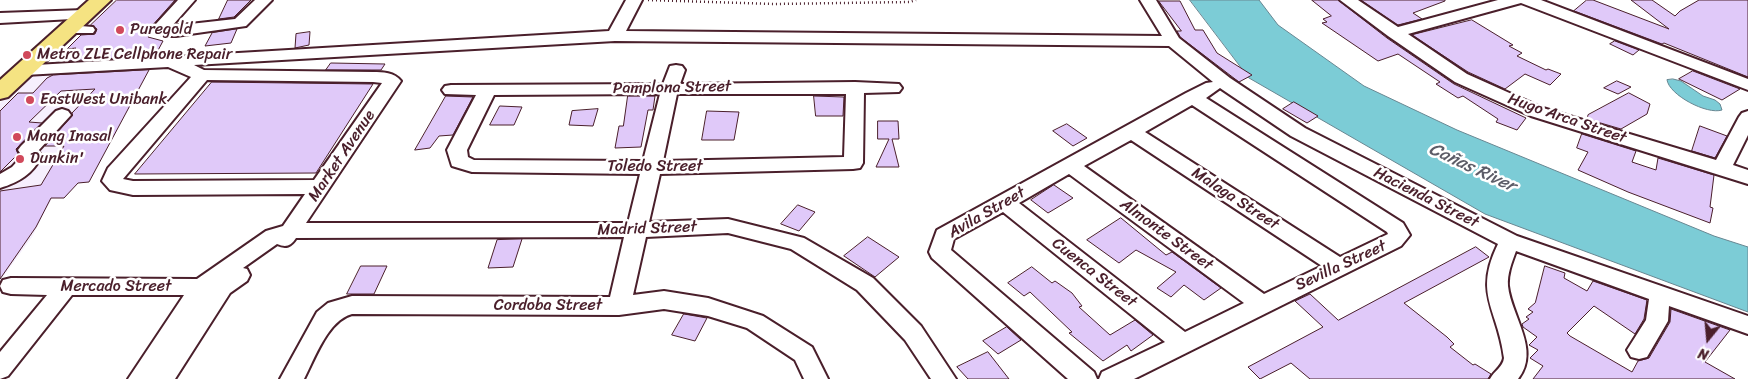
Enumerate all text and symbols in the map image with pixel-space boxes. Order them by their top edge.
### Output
place label: Puregold [130,20,192,40]
marker: Puregold [114,24,126,36]
place label: Metro ZLE Cellphone Repair [37,45,232,65]
marker: Metro ZLE Cellphone Repair [21,49,33,61]
street label: Pamplona Street [613,77,731,99]
place label: EastWest Unibank [40,90,167,110]
street label: Hugo Arca Street [1505,90,1629,148]
marker: EastWest Unibank [24,94,36,106]
street label: Market Avenue [304,107,380,205]
place label: Mang Inasal [27,127,112,147]
marker: Mang Inasal [11,131,23,143]
water label: Cañas River [1425,139,1519,197]
place label: Dunkin' [30,149,84,169]
marker: Dunkin' [14,153,26,165]
street label: Toledo Street [607,157,703,177]
street label: Hacienda Street [1370,163,1482,233]
street label: Malaga Street [1188,164,1282,234]
street label: Avila Street [945,183,1029,243]
street label: Almonte Street [1116,195,1216,275]
street label: Madrid Street [597,218,697,240]
street label: Cuenca Street [1048,234,1140,312]
street label: Sevilla Street [1293,237,1389,295]
street label: Mercado Street [61,277,171,297]
street label: Cordoba Street [494,296,602,316]
north arrow [1683,314,1733,364]
text: N [1695,340,1712,367]

